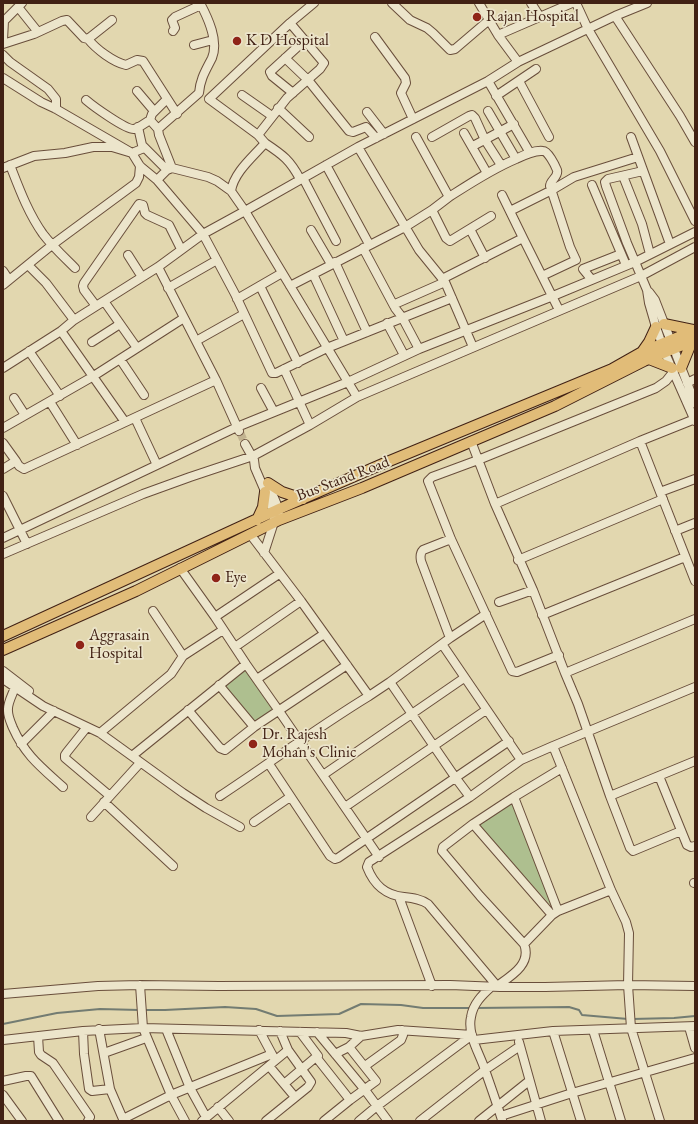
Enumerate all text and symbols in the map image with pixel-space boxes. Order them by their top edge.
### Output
place label: Rajan Hospital [486,7,579,27]
marker: Rajan Hospital [471,11,483,23]
place label: K D Hospital [246,31,329,51]
marker: K D Hospital [231,35,243,47]
street label: Bus Stand Road [294,452,392,506]
place label: Eye [225,568,246,588]
marker: Eye [210,572,222,584]
place label: Aggrasain Hospital [89,626,150,664]
marker: Aggrasain Hospital [74,639,86,651]
place label: Dr. Rajesh Mohan's Clinic [262,725,356,763]
marker: Dr. Rajesh Mohan's Clinic [247,738,259,750]

